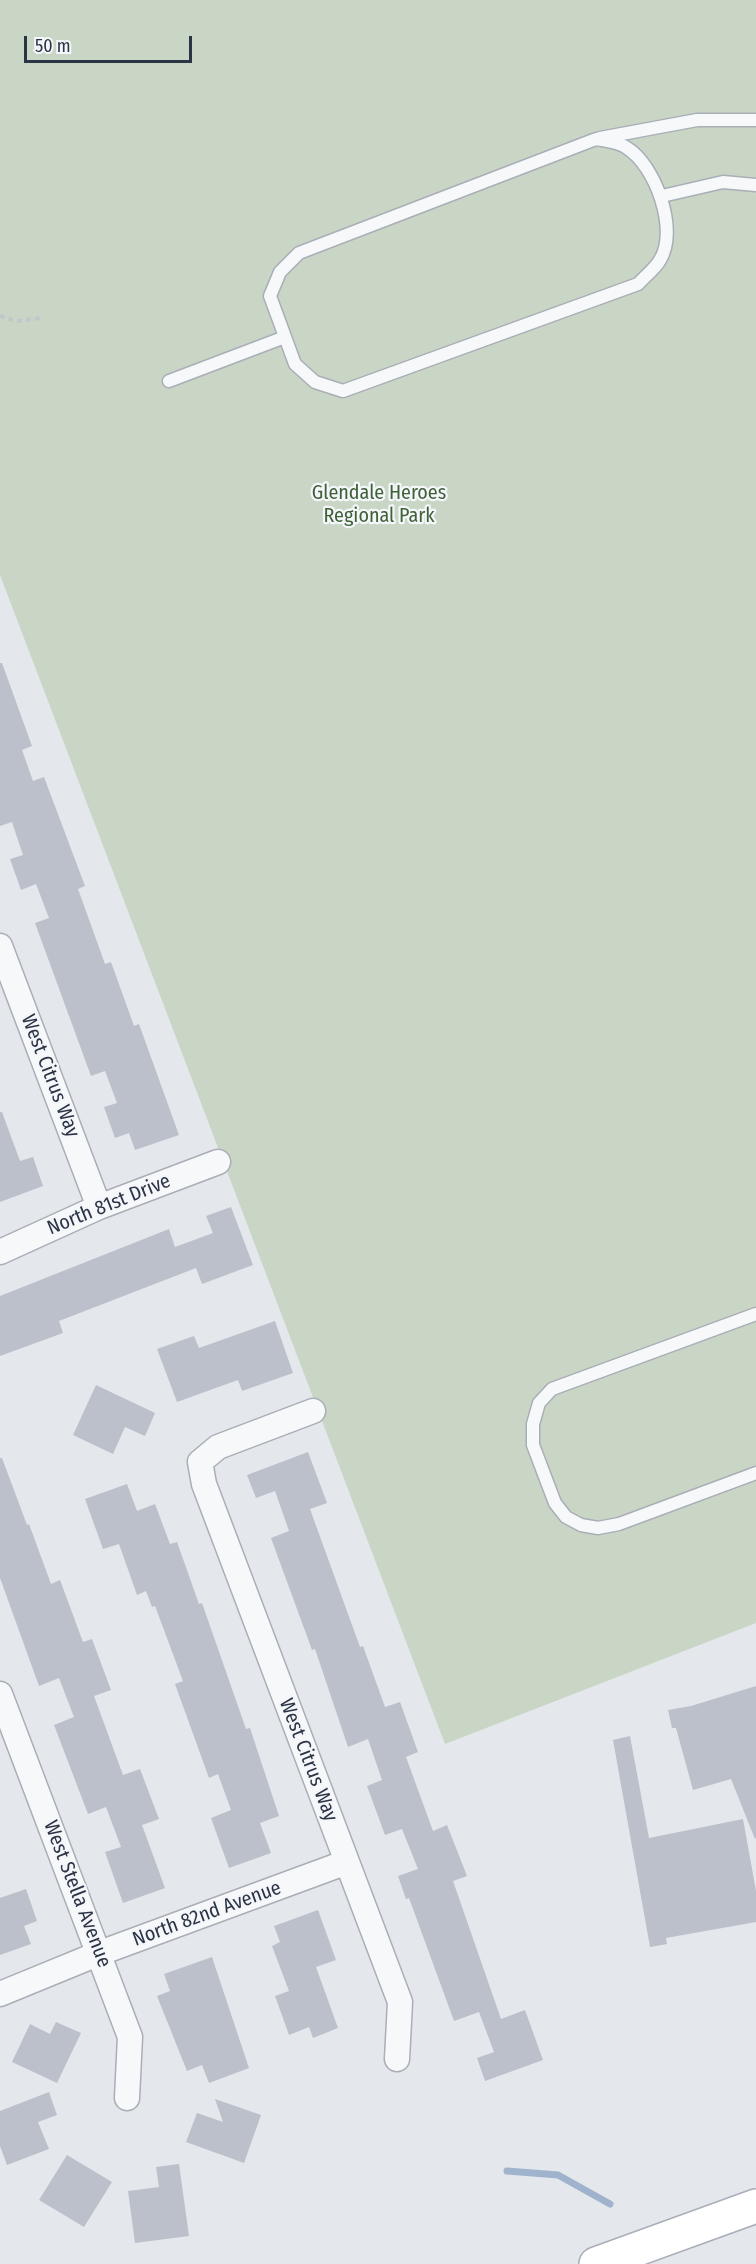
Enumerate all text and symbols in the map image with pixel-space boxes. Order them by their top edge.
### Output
scale bar [27,24,195,62]
text: 50 m [35,35,71,57]
park label: Glendale Heroes Regional Park [312,481,446,528]
street label: West Citrus Way [16,1011,84,1141]
street label: North 81st Drive [44,1169,174,1241]
street label: West Citrus Way [274,1695,342,1825]
street label: West Stella Avenue [38,1817,116,1971]
street label: North 82nd Avenue [130,1876,284,1952]

